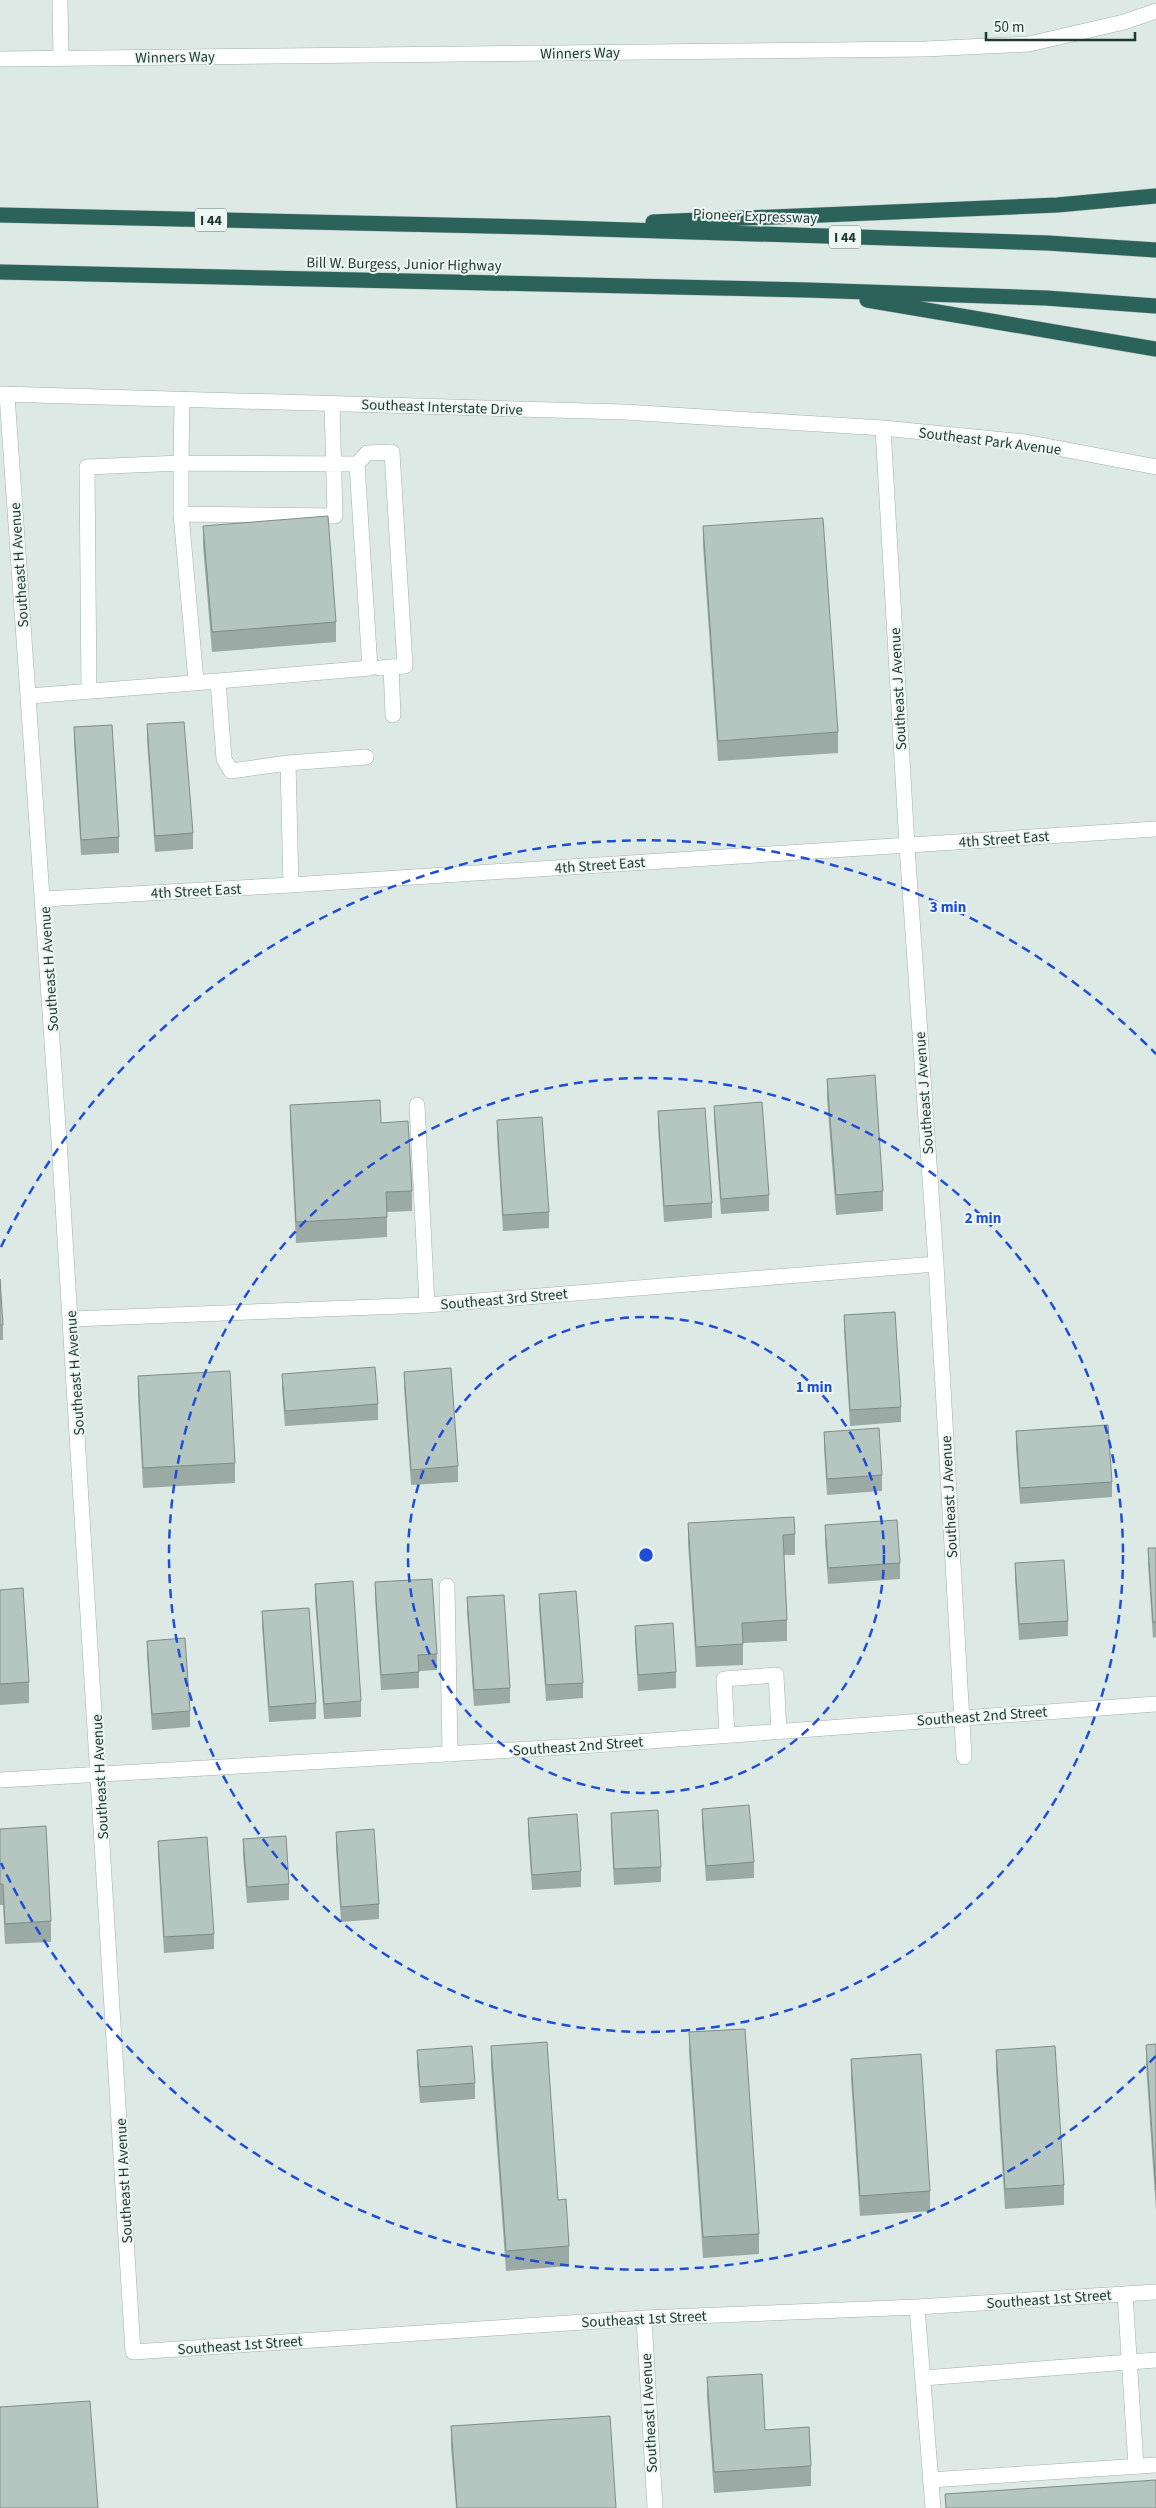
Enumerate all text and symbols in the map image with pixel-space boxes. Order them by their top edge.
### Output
scale bar [986,10,1135,42]
text: 50 m [994,17,1024,38]
street label: Winners Way [540,42,620,65]
street label: Winners Way [135,46,215,69]
street label: Pioneer Expressway [692,204,817,229]
road number: I 44 [195,208,227,232]
road number: I 44 [829,226,861,248]
street label: Bill W. Burgess, Junior Highway [306,252,502,277]
street label: Southeast Interstate Drive [361,394,523,421]
street label: Southeast Park Avenue [917,422,1063,461]
street label: Southeast H Avenue [5,502,34,628]
street label: Southeast J Avenue [885,627,912,751]
street label: 4th Street East [958,826,1050,853]
street label: 4th Street East [554,852,646,879]
street label: 4th Street East [150,879,242,904]
text: 3 min [930,897,966,918]
street label: Southeast H Avenue [35,906,64,1032]
street label: Southeast J Avenue [910,1031,939,1155]
text: 2 min [965,1208,1001,1229]
street label: Southeast 3rd Street [439,1283,569,1316]
street label: Southeast H Avenue [61,1310,90,1436]
text: 1 min [796,1377,832,1398]
street label: Southeast J Avenue [936,1435,963,1559]
centre of rings [637,1546,655,1564]
street label: Southeast 2nd Street [916,1701,1048,1732]
street label: Southeast H Avenue [87,1714,114,1840]
street label: Southeast 2nd Street [512,1731,644,1762]
street label: Southeast H Avenue [111,2118,138,2244]
street label: Southeast 1st Street [986,2285,1112,2314]
street label: Southeast 1st Street [581,2306,707,2333]
street label: Southeast 1st Street [177,2331,303,2360]
street label: Southeast I Avenue [636,2353,663,2473]

